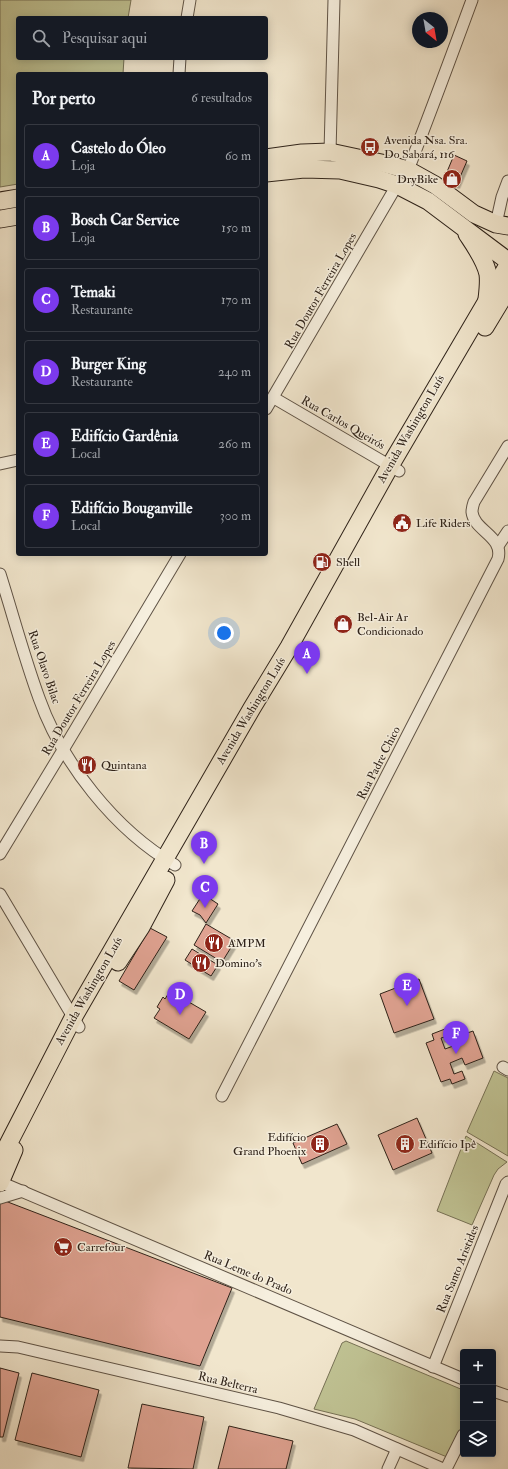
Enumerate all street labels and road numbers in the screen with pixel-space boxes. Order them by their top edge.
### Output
street label: Rua Doutor Ferreira Lopes [282,230,360,352]
street label: Avenida Washington Luís [373,372,448,487]
street label: Rua Carlos Queirós [298,393,388,453]
street label: Rua Olavo Bilac [24,628,64,706]
street label: Rua Doutor Ferreira Lopes [39,638,119,758]
street label: Avenida Washington Luís [213,655,289,768]
street label: Rua Padre Chico [354,724,404,802]
street label: Avenida Washington Luís [51,934,126,1049]
street label: Rua Santo Aristides [434,1223,482,1315]
street label: Rua Leme do Prado [201,1248,295,1299]
street label: Rua Belterra [197,1369,260,1397]

